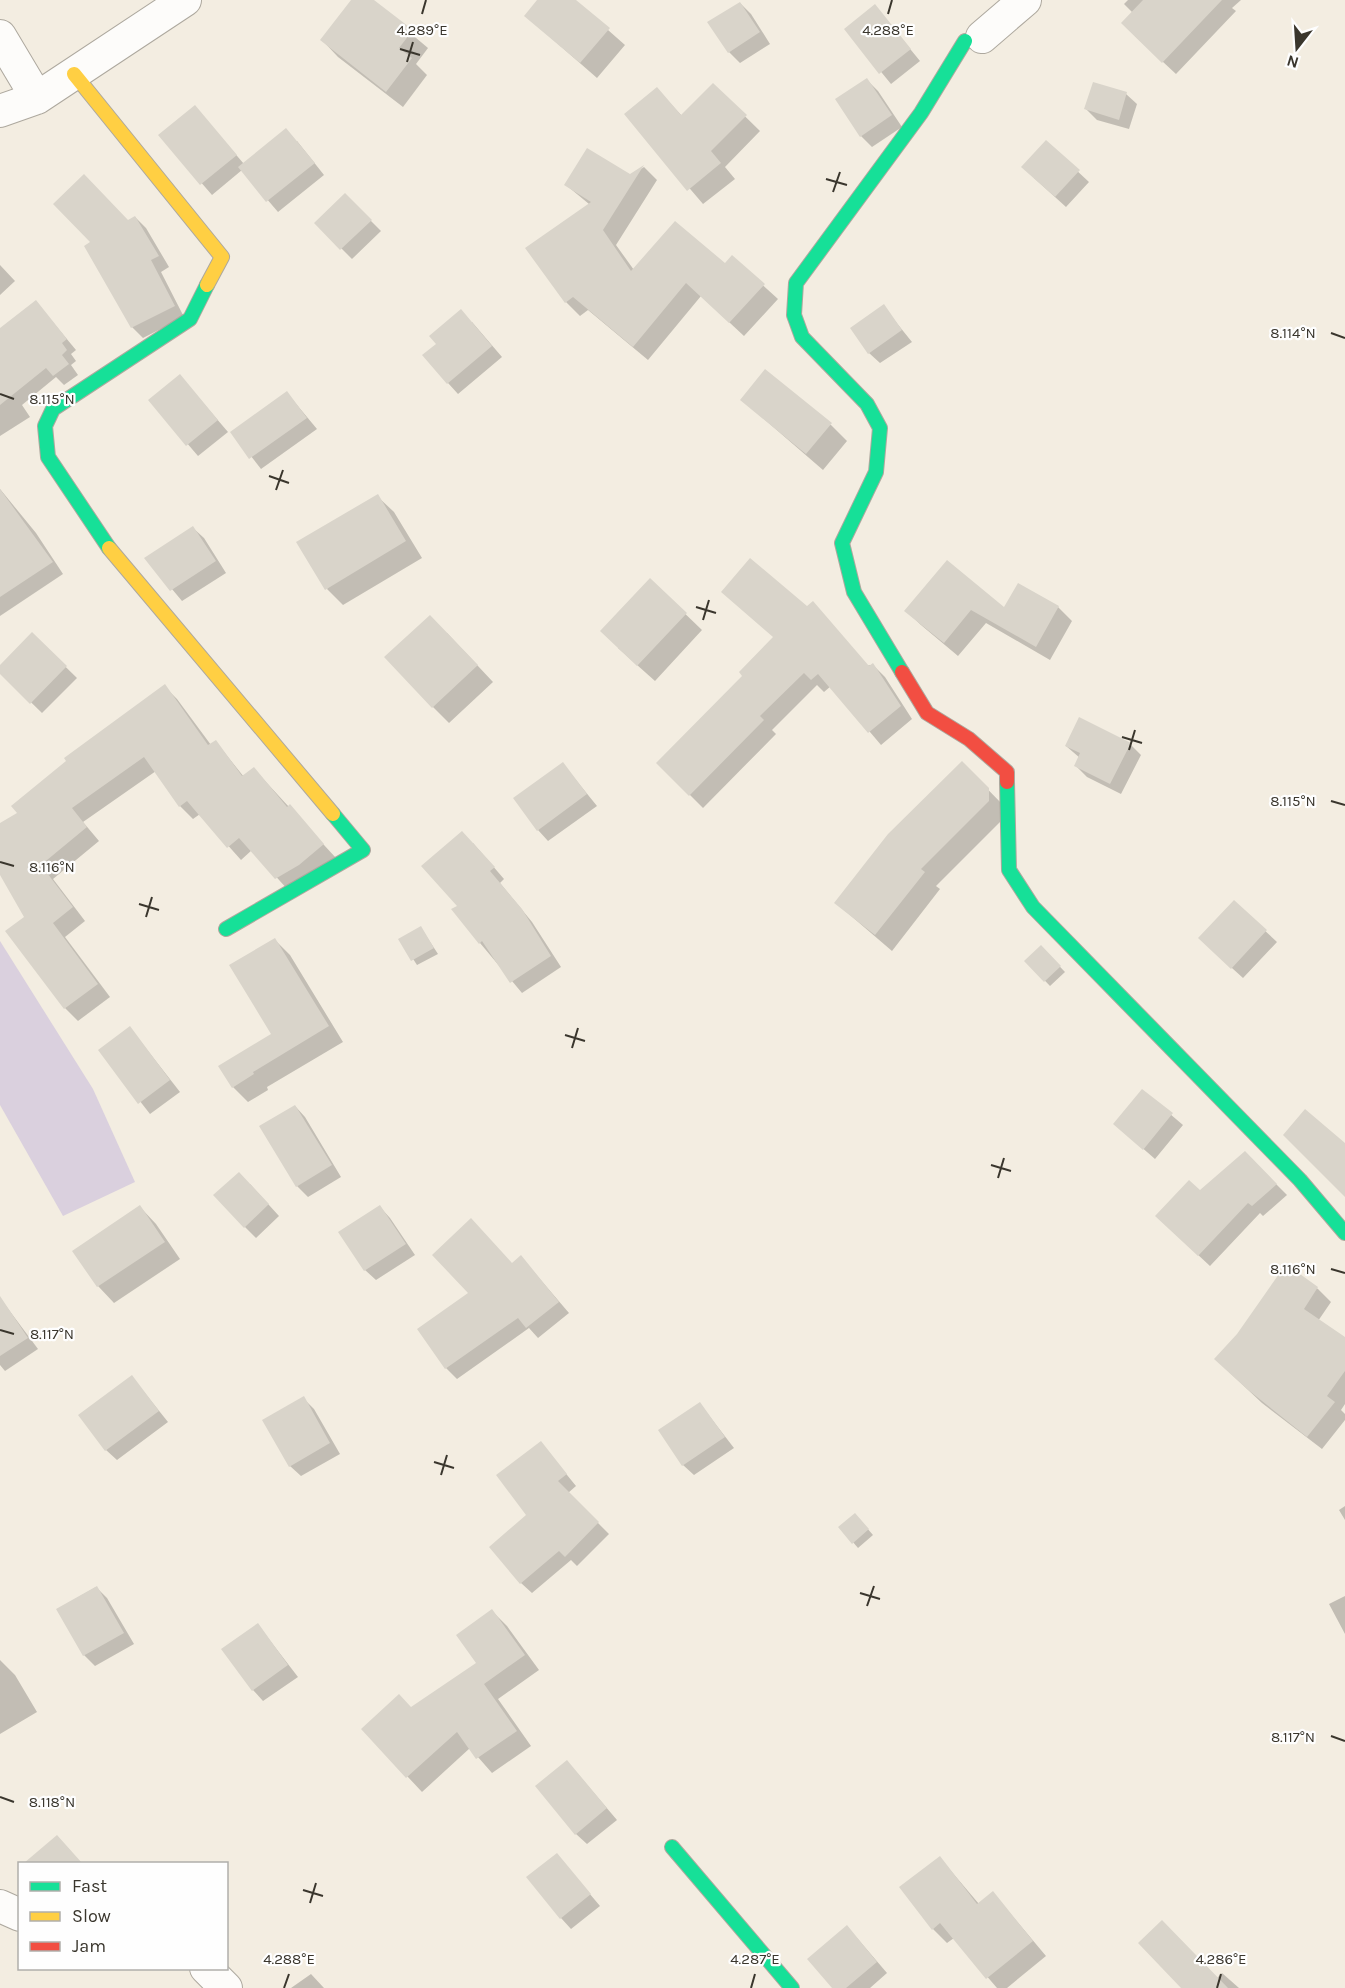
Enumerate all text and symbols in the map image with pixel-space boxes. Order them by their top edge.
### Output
north arrow [1267,18,1327,78]
text: 4.289°E [396,21,448,39]
text: 4.288°E [862,21,914,39]
text: N [1284,51,1301,73]
text: 8.114°N [1270,324,1316,342]
text: 8.115°N [29,390,75,408]
text: 8.115°N [1270,792,1316,810]
text: 8.116°N [29,858,75,876]
text: 8.116°N [1270,1260,1316,1278]
text: 8.117°N [30,1325,74,1343]
text: 8.117°N [1271,1728,1315,1746]
text: 8.118°N [29,1793,75,1811]
legend [18,1862,228,1970]
text: Fast [72,1875,107,1897]
text: Slow [72,1905,111,1927]
text: Jam [72,1935,106,1957]
text: 4.288°E [263,1950,315,1968]
text: 4.287°E [730,1950,780,1968]
text: 4.286°E [1195,1950,1247,1968]

